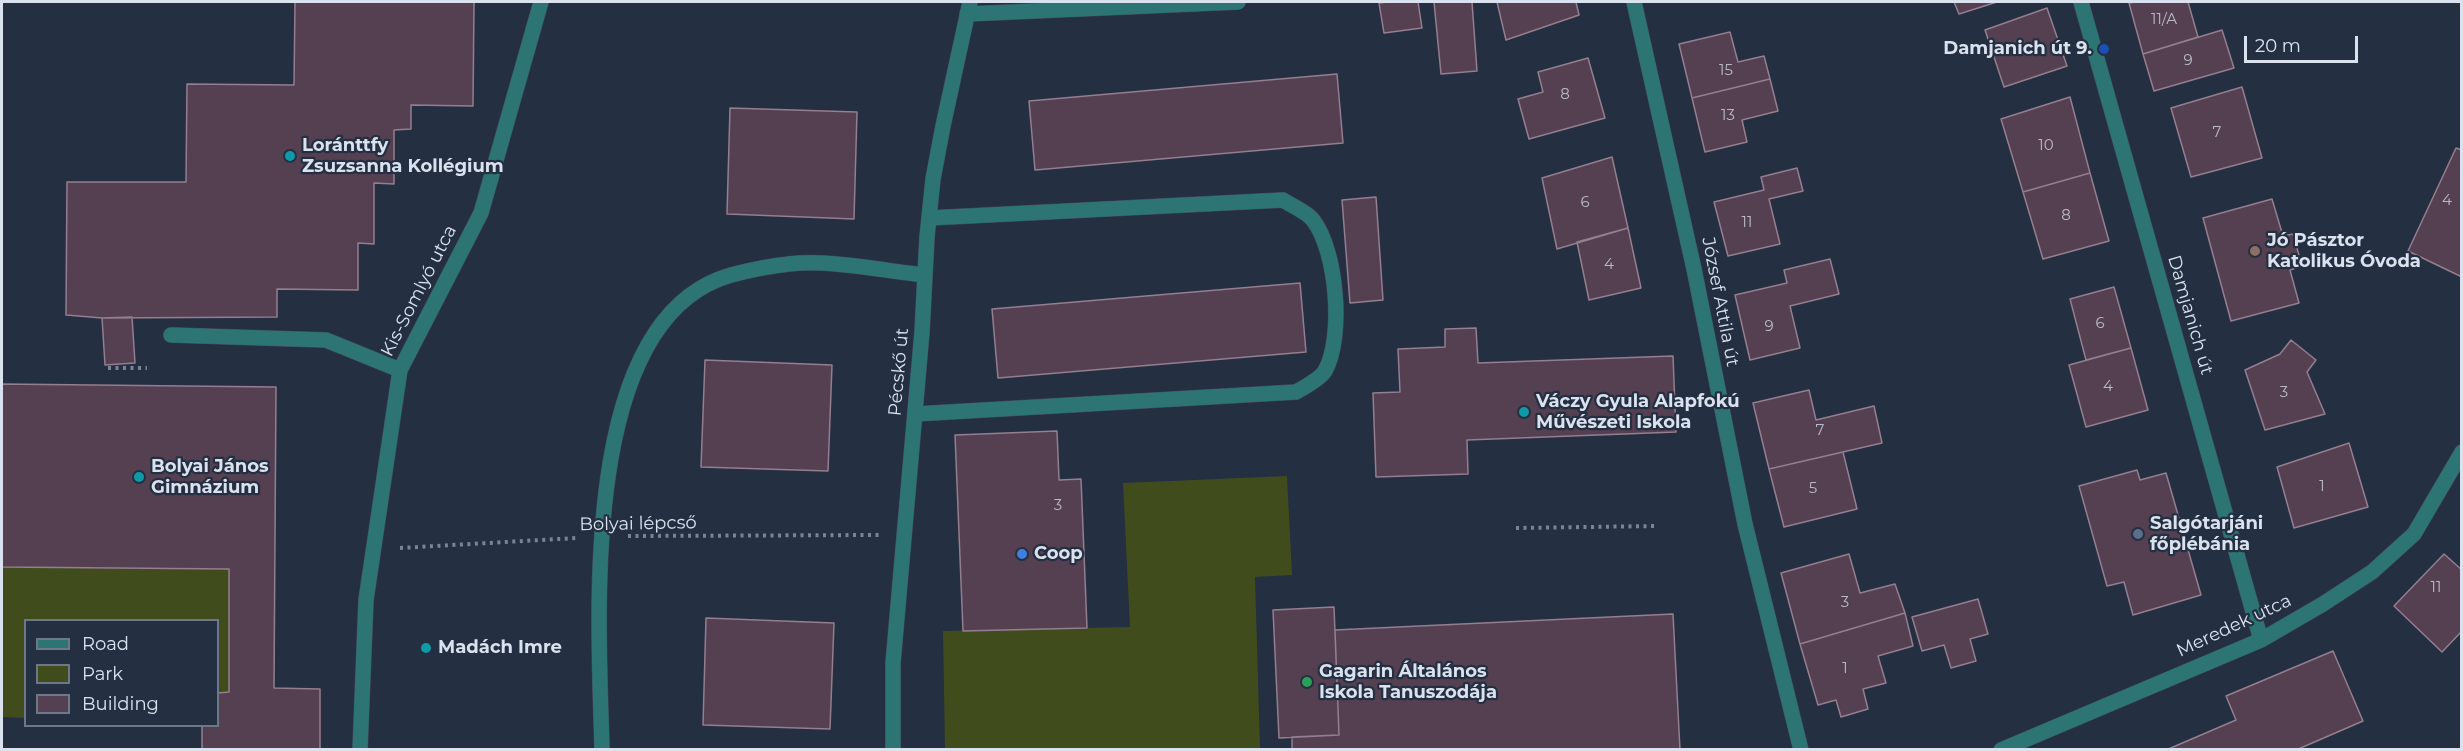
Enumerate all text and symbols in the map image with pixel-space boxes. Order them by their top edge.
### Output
house number: 11/A [2151,11,2177,29]
scale bar [2247,24,2361,62]
text: 20 m [2255,35,2301,57]
place label: Damjanich út 9. [1943,38,2092,60]
marker: Damjanich út 9. [2097,42,2111,56]
house number: 9 [2183,52,2193,70]
house number: 15 [1719,62,1733,80]
house number: 8 [1560,86,1570,104]
house number: 13 [1721,107,1735,125]
house number: 7 [2213,124,2221,142]
place label: Loránttfy Zsuzsanna Kollégium [302,135,504,178]
house number: 10 [2038,137,2054,155]
marker: Loránttfy Zsuzsanna Kollégium [283,149,297,163]
house number: 4 [2442,192,2452,210]
house number: 6 [1580,194,1590,212]
house number: 8 [2061,207,2071,225]
house number: 11 [1742,214,1752,232]
street label: Kis-Somlyó utca [377,222,461,360]
place label: Jó Pásztor Katolikus Óvoda [2267,230,2421,272]
street label: József Attila út [1697,235,1743,369]
marker: Jó Pásztor Katolikus Óvoda [2248,244,2262,258]
street label: Damjanich út [2163,253,2217,377]
house number: 4 [1604,256,1614,274]
house number: 6 [2095,315,2105,333]
house number: 9 [1764,318,1774,336]
street label: Pécskő út [884,327,914,417]
house number: 4 [2103,378,2113,396]
house number: 3 [2280,384,2288,402]
place label: Váczy Gyula Alapfokú Művészeti Iskola [1536,391,1740,434]
marker: Váczy Gyula Alapfokú Művészeti Iskola [1517,405,1531,419]
house number: 7 [1816,422,1824,440]
place label: Bolyai János Gimnázium [151,456,269,498]
marker: Bolyai János Gimnázium [132,470,146,484]
house number: 1 [2319,478,2325,496]
house number: 5 [1809,480,1817,498]
house number: 3 [1054,497,1062,515]
street label: Bolyai lépcső [579,512,697,536]
place label: Salgótarjáni főplébánia [2150,513,2263,556]
marker: Salgótarjáni főplébánia [2131,527,2145,541]
place label: Coop [1034,543,1083,565]
marker: Coop [1015,547,1029,561]
house number: 11 [2431,579,2441,597]
street label: Meredek utca [2173,590,2295,662]
house number: 3 [1841,594,1849,612]
legend [24,619,219,727]
text: Road [82,633,129,655]
place label: Madách Imre [438,637,562,659]
marker: Madách Imre [419,641,433,655]
house number: 1 [1842,660,1848,678]
place label: Gagarin Általános Iskola Tanuszodája [1319,661,1497,704]
text: Park [82,663,123,685]
marker: Gagarin Általános Iskola Tanuszodája [1300,675,1314,689]
text: Building [82,693,159,715]

